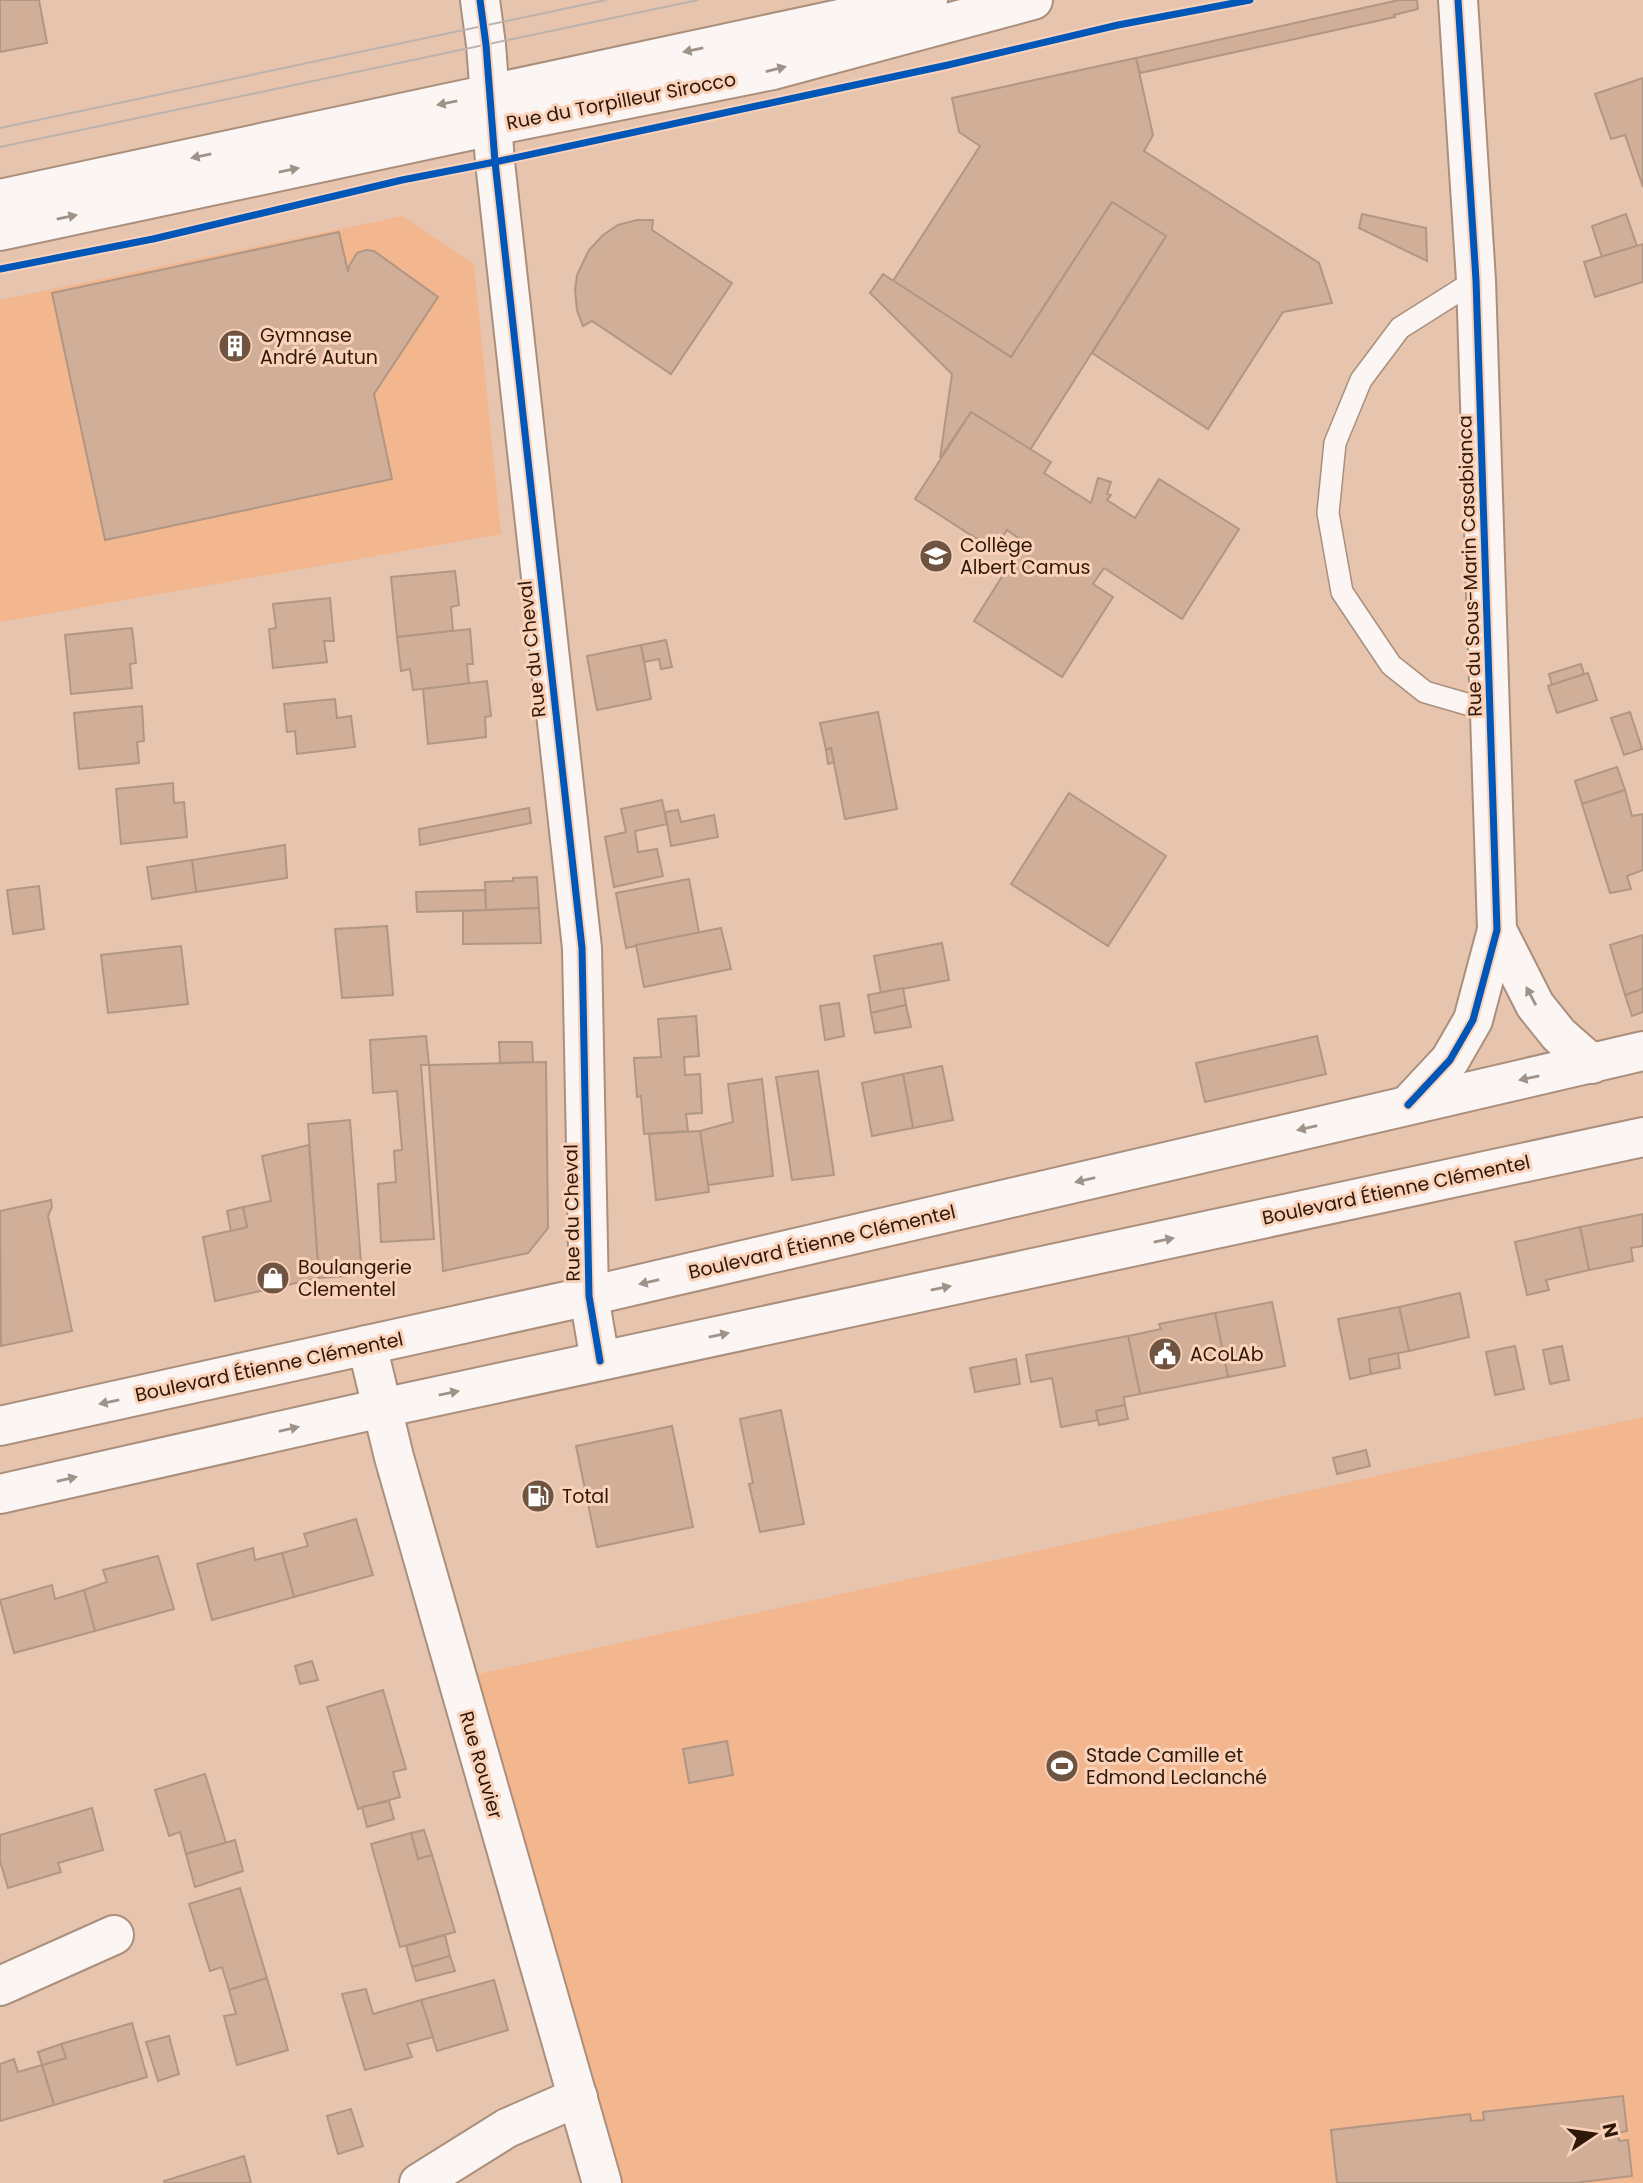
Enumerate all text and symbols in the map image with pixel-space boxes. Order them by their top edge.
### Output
one-way arrow [682,45,704,56]
one-way arrow [765,63,787,74]
street label: Rue du Torpilleur Sirocco [504,65,738,137]
one-way arrow [436,98,458,109]
one-way arrow [190,151,212,162]
one-way arrow [278,164,300,175]
one-way arrow [56,212,78,223]
place label: Gymnase André Autun [260,322,378,371]
building icon: Gymnase André Autun [216,327,254,365]
street label: Rue du Sous-Marin Casabianca [1451,415,1489,717]
place label: Collège Albert Camus [960,532,1090,581]
school or university icon: Collège Albert Camus [917,537,955,575]
street label: Rue du Cheval [511,579,553,719]
one-way arrow [1525,986,1536,1006]
one-way arrow [1518,1073,1540,1084]
one-way arrow [1296,1123,1318,1134]
street label: Rue du Cheval [557,1144,587,1282]
street label: Boulevard Étienne Clémentel [1260,1148,1532,1232]
one-way arrow [1074,1175,1096,1186]
street label: Boulevard Étienne Clémentel [686,1198,958,1286]
one-way arrow [1153,1234,1175,1245]
place label: Boulangerie Clementel [298,1254,412,1303]
shop icon: Boulangerie Clementel [254,1259,292,1297]
one-way arrow [638,1277,660,1288]
one-way arrow [930,1282,952,1293]
street label: Boulevard Étienne Clémentel [133,1325,405,1409]
one-way arrow [708,1330,730,1341]
public building icon: ACoLAb [1146,1335,1184,1373]
place label: ACoLAb [1190,1341,1264,1368]
one-way arrow [438,1388,460,1399]
one-way arrow [98,1396,120,1407]
one-way arrow [278,1423,300,1434]
one-way arrow [56,1473,78,1484]
fuel station icon: Total [519,1477,557,1515]
place label: Total [562,1483,609,1510]
street label: Rue Rouvier [453,1708,509,1822]
place label: Stade Camille et Edmond Leclanché [1086,1742,1267,1791]
sports icon: Stade Camille et Edmond Leclanché [1043,1747,1081,1785]
north arrow [1559,2099,1629,2169]
text: N [1595,2120,1625,2140]

